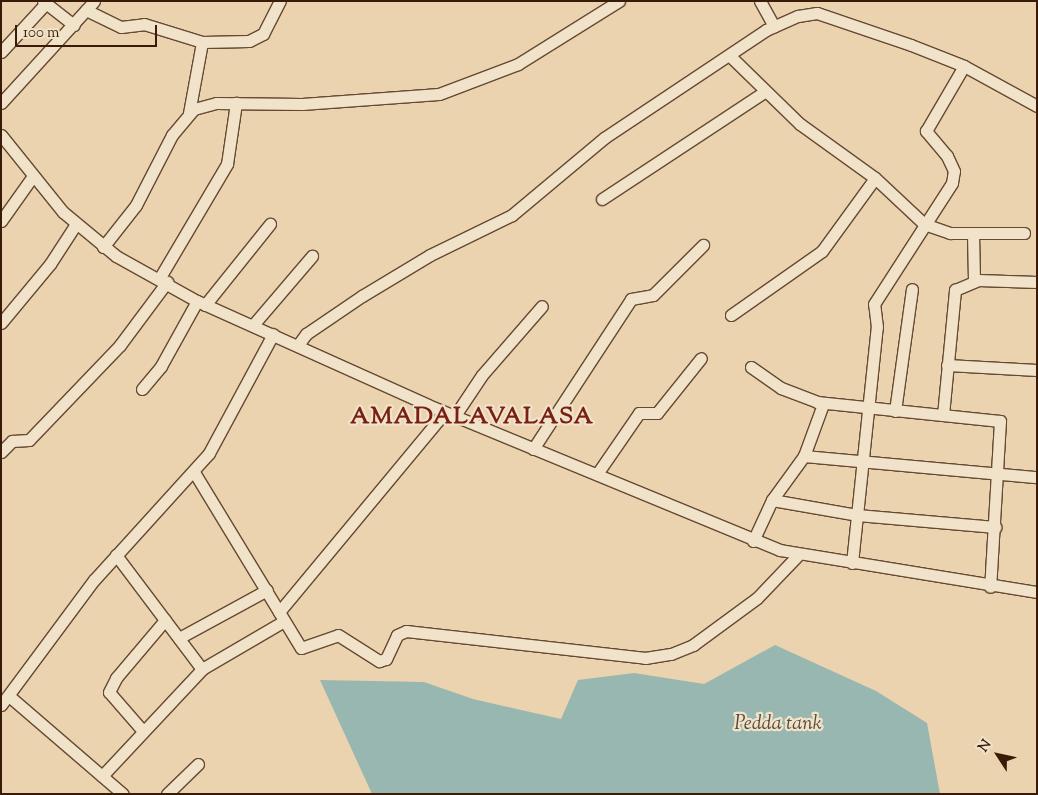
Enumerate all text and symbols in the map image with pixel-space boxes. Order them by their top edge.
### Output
scale bar [18,15,160,47]
text: 100 m [23,23,59,44]
district label: AMADALAVALASA [348,404,596,432]
water label: Pedda tank [734,712,822,736]
north arrow [973,730,1023,780]
text: N [974,736,997,757]

